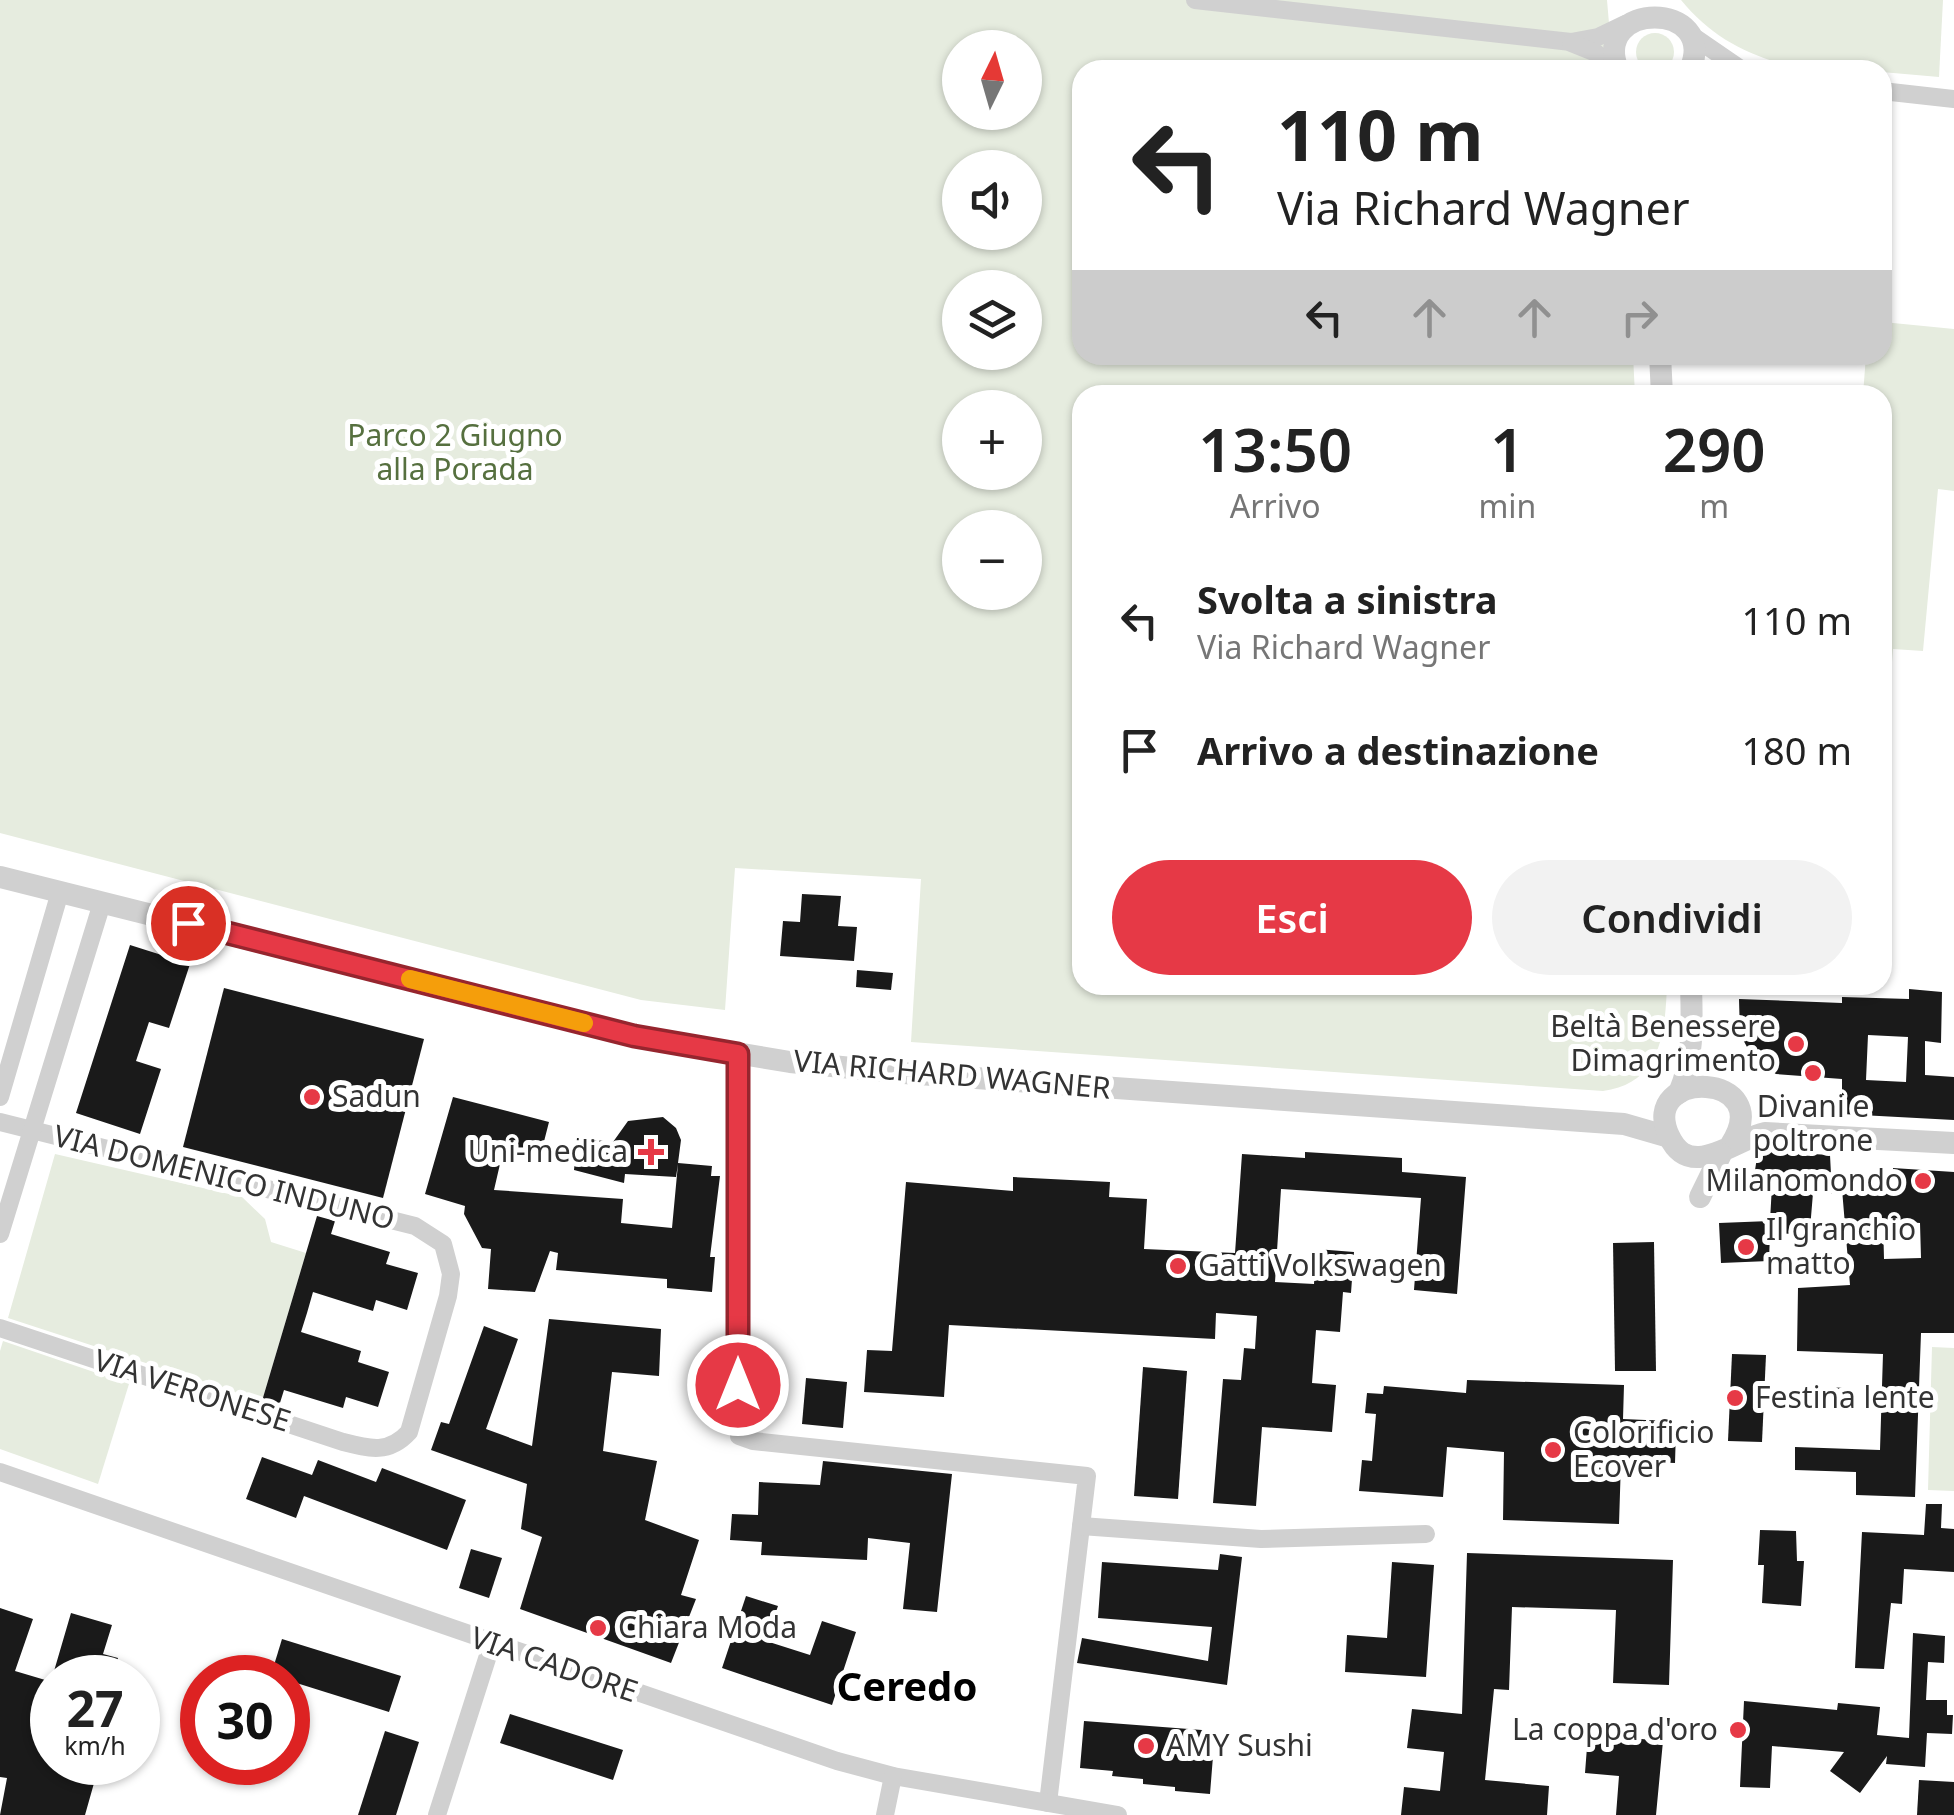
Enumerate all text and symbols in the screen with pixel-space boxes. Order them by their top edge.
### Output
north arrow [942,30,1042,130]
map controls [942,30,1042,610]
text: 110 m [1277,86,1484,182]
icon: left [1112,100,1242,230]
button: sound [942,150,1042,250]
text: Via Richard Wagner [1277,177,1690,238]
button: layers [942,270,1042,370]
icon: left [1297,290,1352,345]
icon: ahead [1402,290,1457,345]
icon: ahead [1507,290,1562,345]
icon: right [1612,290,1667,345]
button: + [942,390,1042,490]
text: 13:50 [1198,408,1352,490]
text: 1 [1490,408,1525,490]
text: 290 [1663,408,1766,490]
park label: Parco 2 Giugno alla Porada [347,414,563,489]
text: Arrivo [1230,484,1321,527]
text: min [1478,484,1536,527]
text: m [1699,484,1729,527]
button: − [942,510,1042,610]
text: Svolta a sinistra [1197,573,1498,625]
icon: left [1112,593,1167,648]
text: 110 m [1741,594,1852,646]
text: Via Richard Wagner [1197,625,1490,668]
icon: arrive [1112,723,1167,778]
text: Arrivo a destinazione [1197,724,1599,776]
text: 180 m [1741,724,1852,776]
button: Esci [1112,860,1472,975]
button: Condividi [1492,860,1852,975]
pin [146,881,231,966]
icon: arrive [161,896,216,951]
place label: Beltà Benessere Dimagrimento [1550,1005,1776,1080]
marker: Beltà Benessere Dimagrimento [1785,1033,1807,1055]
street label: VIA RICHARD WAGNER [792,1039,1113,1108]
marker: Divani e poltrone [1802,1062,1824,1084]
place label: Sadun [332,1075,421,1116]
place label: Divani e poltrone [1753,1085,1873,1160]
marker: Sadun [301,1086,323,1108]
street label: VIA DOMENICO INDUNO [50,1114,399,1239]
place label: Uni-medica [468,1130,628,1171]
marker: Uni-medica [638,1139,664,1165]
place label: Milanomondo [1705,1159,1903,1200]
marker: Milanomondo [1912,1170,1934,1192]
place label: Il granchio matto [1766,1208,1916,1283]
marker: Il granchio matto [1735,1236,1757,1258]
place label: Gatti Volkswagen [1198,1244,1442,1285]
marker: Gatti Volkswagen [1167,1255,1189,1277]
position arrow [686,1333,790,1437]
street label: VIA VERONESE [89,1338,296,1441]
place label: Festina lente [1755,1376,1935,1417]
marker: Festina lente [1724,1387,1746,1409]
place label: Colorificio Ecover [1573,1411,1714,1486]
marker: Colorificio Ecover [1542,1439,1564,1461]
place label: Chiara Moda [618,1606,797,1647]
street label: VIA CADORE [466,1616,643,1711]
marker: Chiara Moda [587,1617,609,1639]
speed limit sign: 30 [180,1655,310,1785]
district label: Ceredo [837,1658,977,1713]
text: 27 [66,1674,124,1742]
place label: La coppa d'oro [1512,1708,1718,1749]
marker: La coppa d'oro [1727,1719,1749,1741]
place label: AMY Sushi [1166,1724,1313,1765]
text: km/h [64,1728,126,1762]
marker: AMY Sushi [1135,1735,1157,1757]

